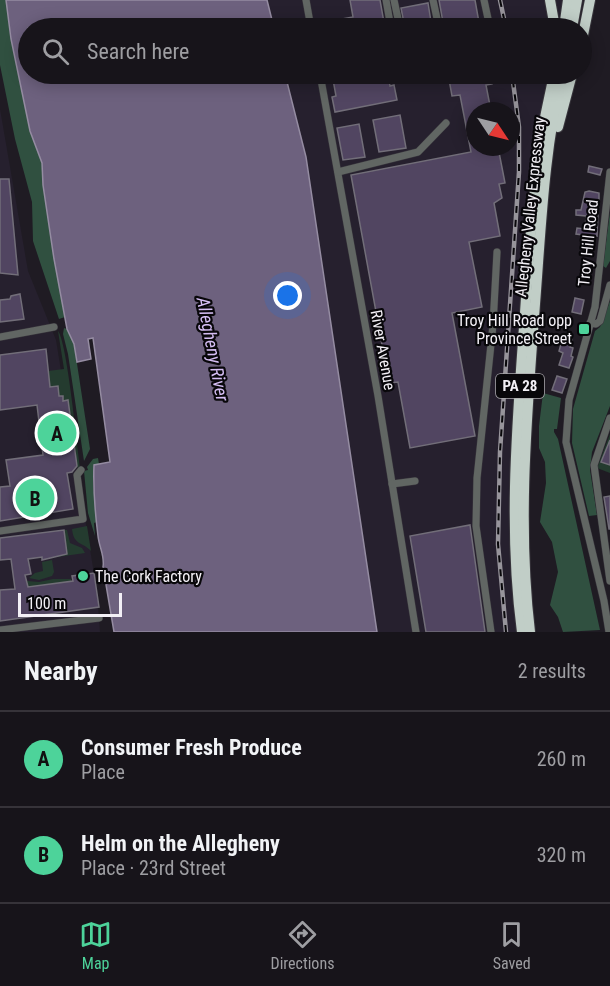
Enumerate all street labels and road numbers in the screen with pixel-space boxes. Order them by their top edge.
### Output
street label: Allegheny Valley Expressway [511,116,549,298]
street label: Troy Hill Road [574,199,602,287]
street label: River Avenue [367,308,399,392]
road number: PA 28 [496,374,544,398]

